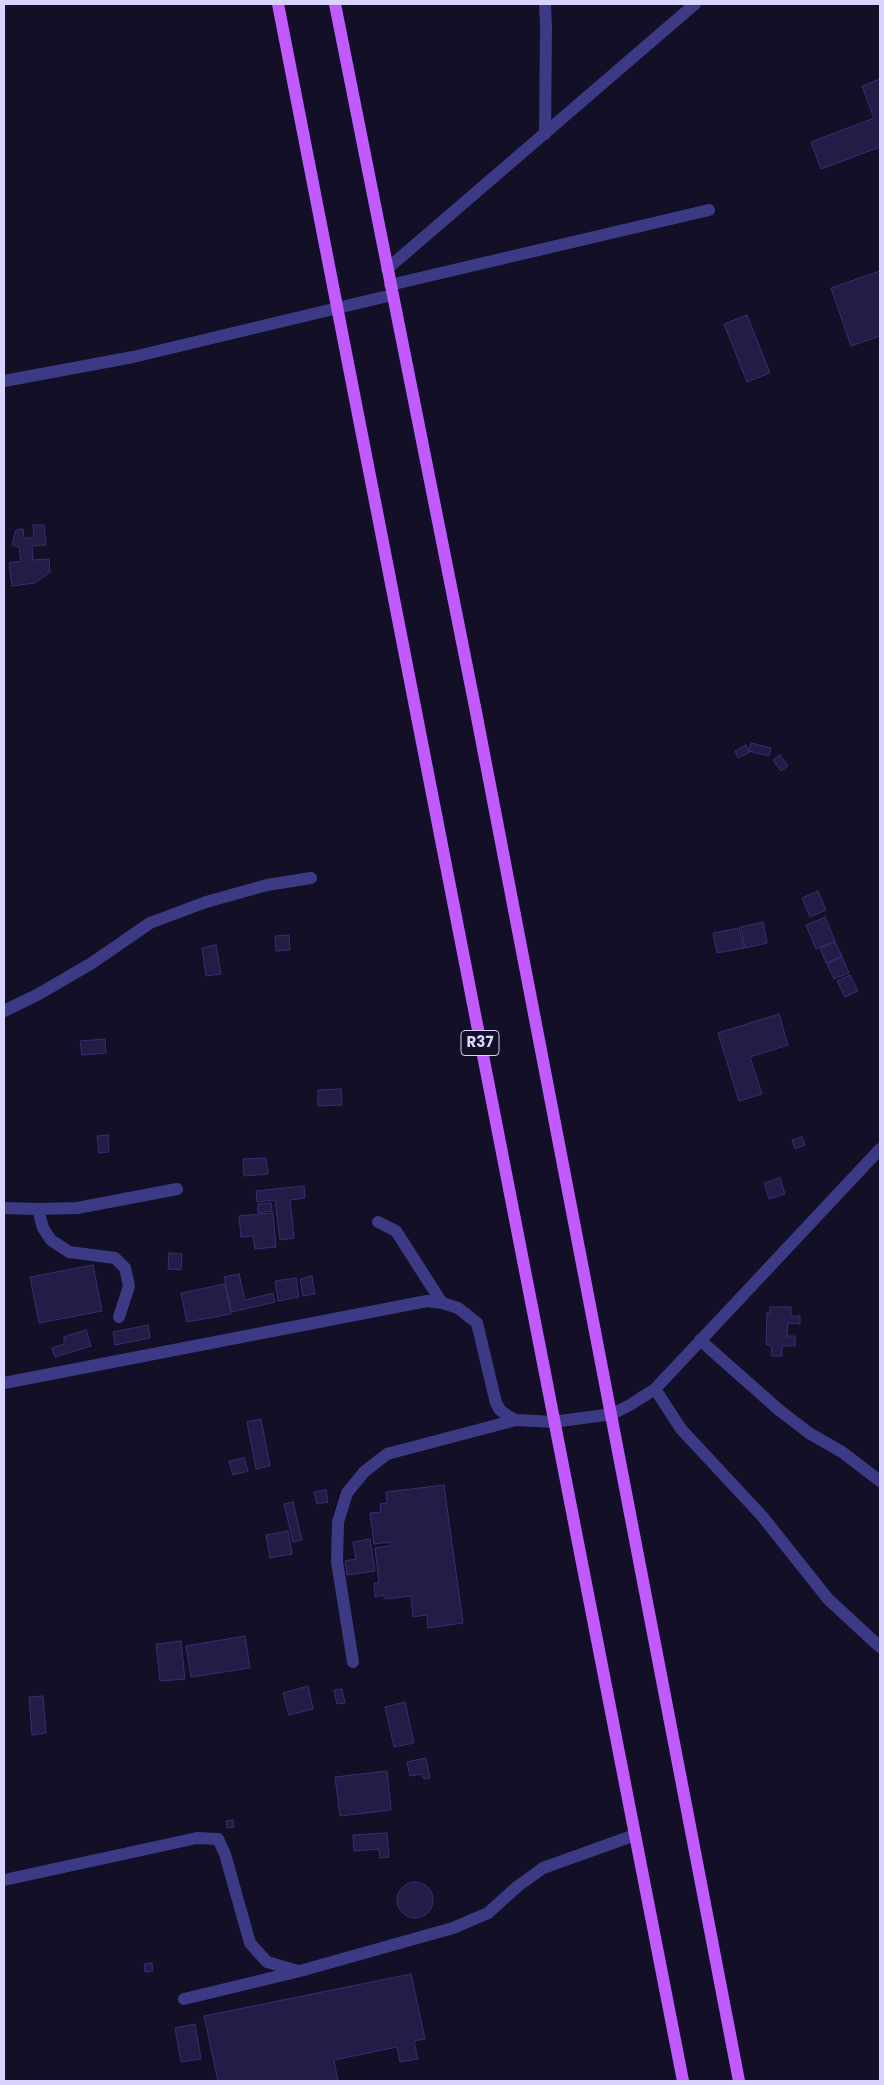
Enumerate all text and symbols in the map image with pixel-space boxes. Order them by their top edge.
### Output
road number: R37 [461,1030,499,1056]

